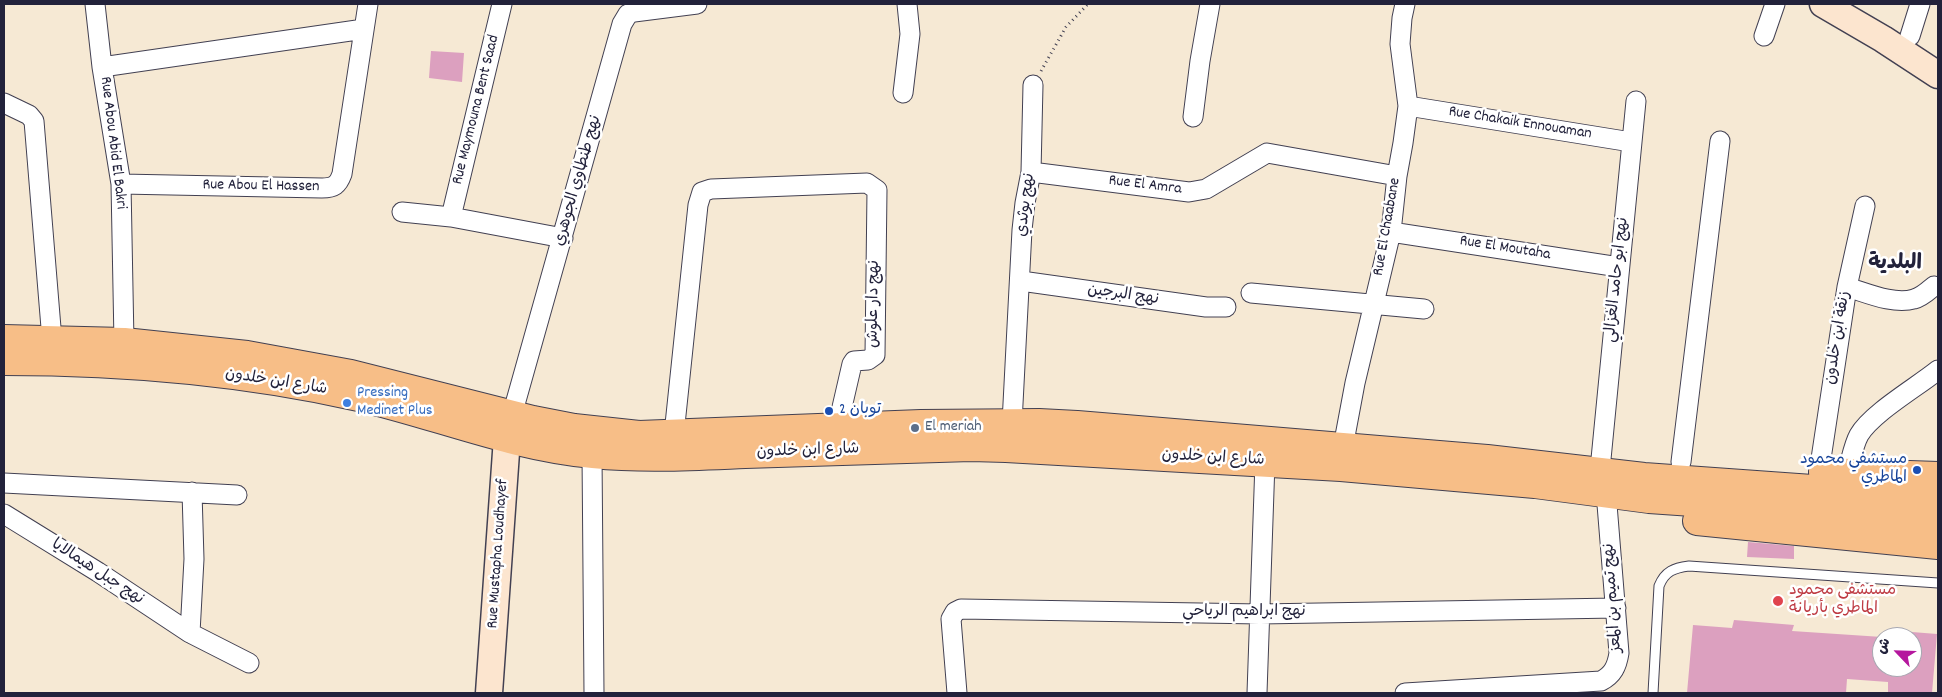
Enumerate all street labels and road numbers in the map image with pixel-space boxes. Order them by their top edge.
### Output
street label: Rue Maymouna Bent Saad [449,33,505,187]
street label: Rue Abou Abid El Bakri [94,75,130,211]
street label: Rue Chakaik Ennouaman [1447,103,1593,145]
street label: نهج طنطاوي الجوهري [551,113,607,249]
street label: نهج بوثدي [1014,172,1040,238]
street label: Rue El Amra [1107,172,1183,200]
street label: Rue Abou El Hassen [202,176,320,198]
street label: Rue El Chaabane [1370,176,1406,278]
street label: نهج ابو حامد الغزالي [1602,216,1634,344]
street label: Rue El Moutaha [1458,232,1552,266]
street label: نهج دار علوش [865,260,885,348]
street label: نهج البرجين [1086,281,1160,311]
street label: زنقة ابن خلدون [1822,290,1856,386]
street label: شارع ابن خلدون [224,365,328,401]
street label: شارع ابن خلدون [756,441,860,463]
street label: شارع ابن خلدون [1161,447,1265,471]
street label: Rue Mustapha Loudhayef [484,479,514,629]
street label: نهج جبل هيمالايا [47,536,147,610]
street label: نهج تميم بن المعز [1601,543,1627,653]
street label: نهج ابراهيم الرياحي [1182,603,1306,623]

